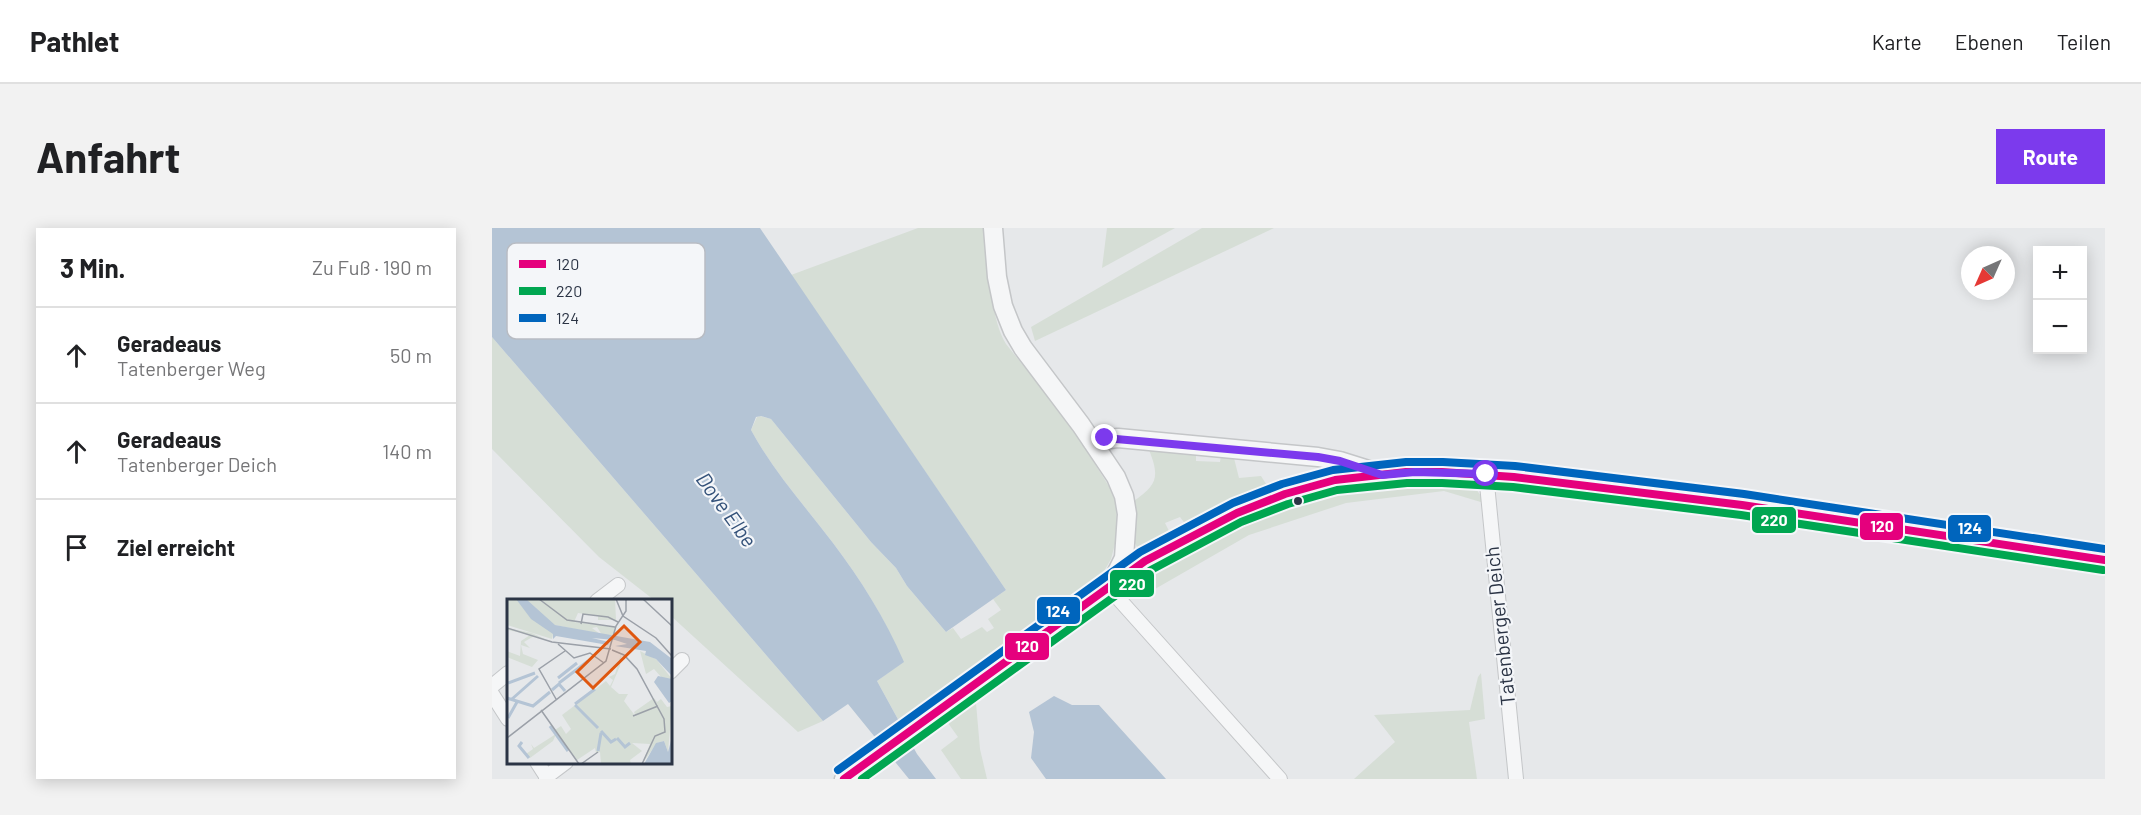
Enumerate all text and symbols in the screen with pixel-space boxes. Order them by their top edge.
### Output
text: Pathlet [30,24,119,58]
text: Karte [1872,29,1922,54]
text: Ebenen [1955,29,2024,54]
text: Teilen [2057,29,2111,54]
button: Route [1996,129,2105,184]
text: Anfahrt [36,131,181,181]
legend [507,243,705,339]
north arrow [1961,246,2015,300]
map controls [2033,246,2087,354]
button: + [2033,246,2087,300]
text: 3 Min. [60,252,126,283]
text: 120 [556,254,579,273]
text: Zu Fuß · 190 m [312,255,432,279]
text: 220 [556,281,582,300]
button: − [2033,300,2087,354]
text: 124 [556,308,579,327]
text: Geradeaus [117,330,221,356]
icon: ahead [60,339,93,372]
text: 50 m [390,343,432,367]
text: Tatenberger Weg [117,356,266,380]
route end [1091,424,1117,450]
text: Geradeaus [117,426,221,452]
icon: ahead [60,435,93,468]
text: 140 m [382,439,432,463]
text: Tatenberger Deich [117,452,277,476]
route start [1472,460,1498,486]
water label: Dove Elbe [692,467,763,551]
unlabelled marker [1292,495,1304,507]
line badge: 220 [1751,506,1797,534]
text: 220 [1760,510,1788,529]
line badge: 120 [1859,512,1904,541]
line badge: 124 [1947,514,1992,543]
text: 120 [1870,516,1894,535]
text: 124 [1958,518,1982,537]
icon: arrive [60,531,93,564]
text: Ziel erreicht [117,534,235,560]
street label: Tatenberger Deich [1479,545,1519,707]
line badge: 220 [1109,569,1155,598]
text: 220 [1118,574,1146,593]
line badge: 124 [1036,596,1081,625]
inset map [507,599,672,764]
text: 124 [1046,601,1070,620]
line badge: 120 [1004,632,1050,661]
text: 120 [1015,636,1039,655]

